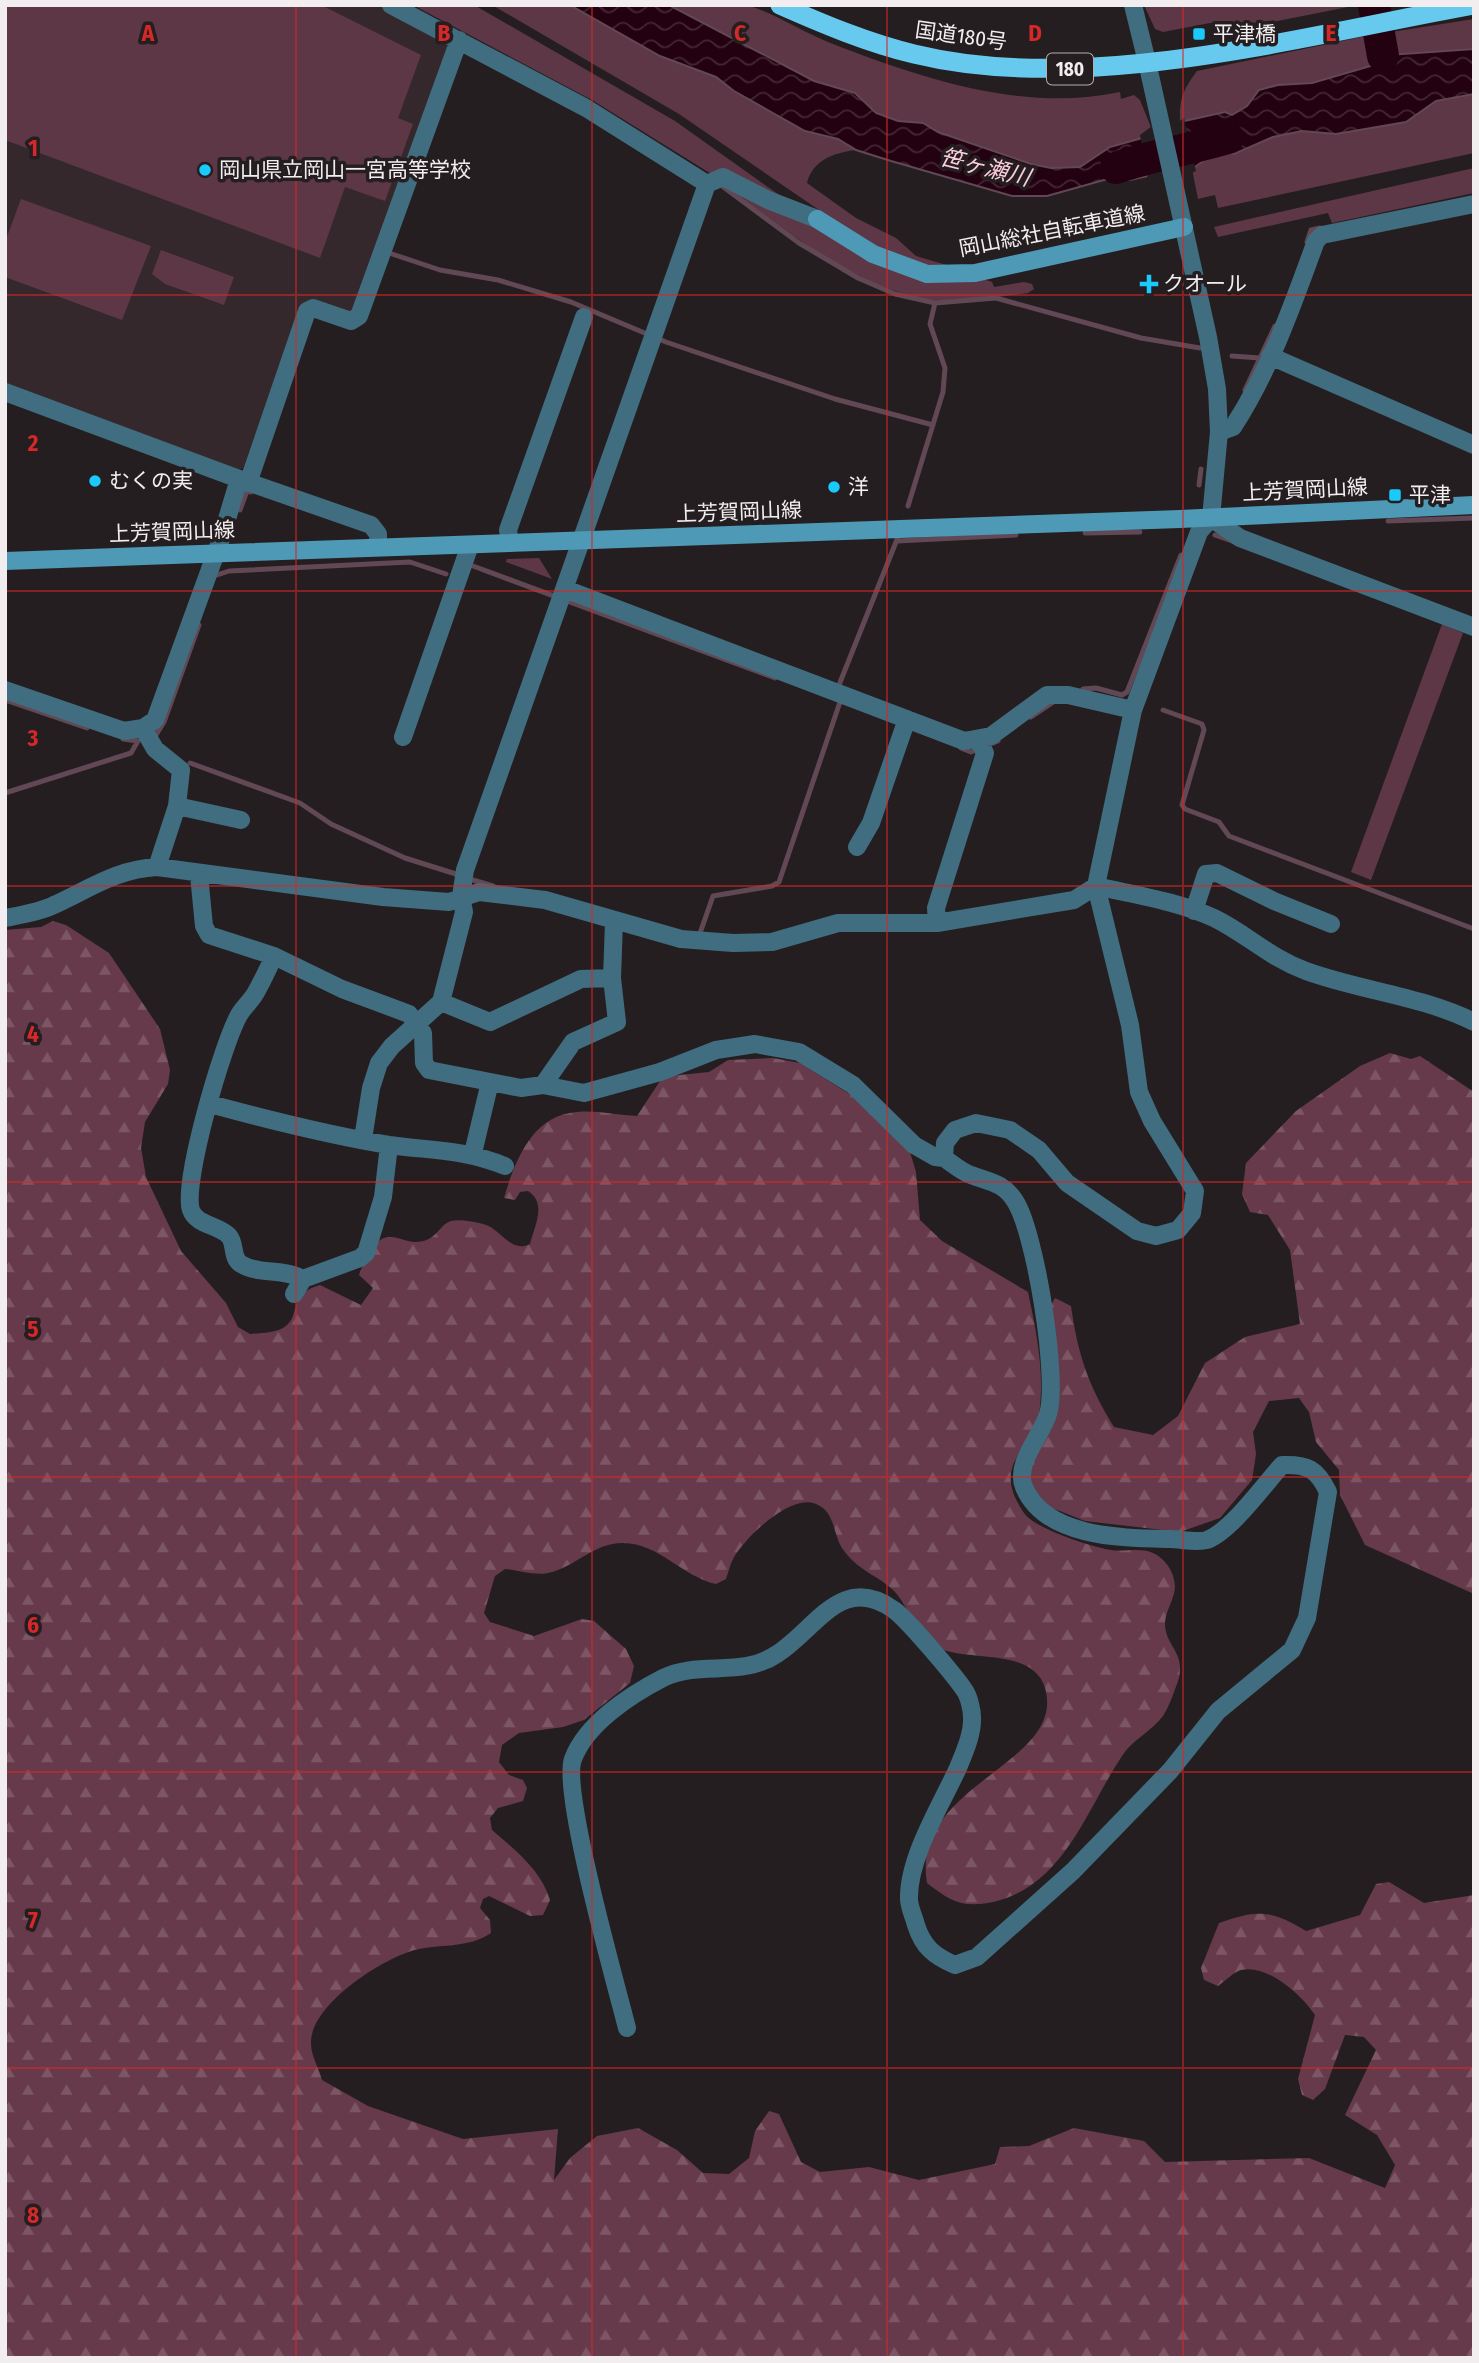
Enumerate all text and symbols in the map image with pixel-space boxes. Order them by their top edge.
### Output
street label: 国道180号 [913,17,1009,55]
text: A [141,19,155,47]
text: B [438,19,451,47]
text: C [734,19,746,47]
text: D [1028,19,1042,47]
text: E [1326,19,1337,47]
place label: 平津橋 [1213,21,1276,47]
marker: 平津橋 [1191,26,1207,42]
road number: 180 [1047,54,1093,85]
text: 1 [28,134,38,162]
water label: 笹ヶ瀬川 [937,142,1036,192]
place label: 岡山県立岡山一宮高等学校 [219,157,471,183]
marker: 岡山県立岡山一宮高等学校 [197,162,213,178]
street label: 岡山総社自転車道線 [957,200,1147,262]
place label: クオール [1163,271,1247,297]
marker: クオール [1141,276,1157,292]
text: 2 [27,429,39,457]
place label: むくの実 [109,468,193,494]
marker: むくの実 [87,473,103,489]
place label: 洋 [848,474,869,500]
street label: 上芳賀岡山線 [1241,474,1369,506]
marker: 洋 [826,479,842,495]
place label: 平津 [1409,482,1451,508]
marker: 平津 [1387,487,1403,503]
street label: 上芳賀岡山線 [676,497,802,527]
street label: 上芳賀岡山線 [109,517,235,547]
text: 3 [27,724,39,752]
text: 4 [27,1020,39,1048]
text: 5 [27,1315,39,1343]
text: 6 [27,1611,39,1639]
text: 7 [28,1906,38,1934]
text: 8 [27,2201,39,2229]

